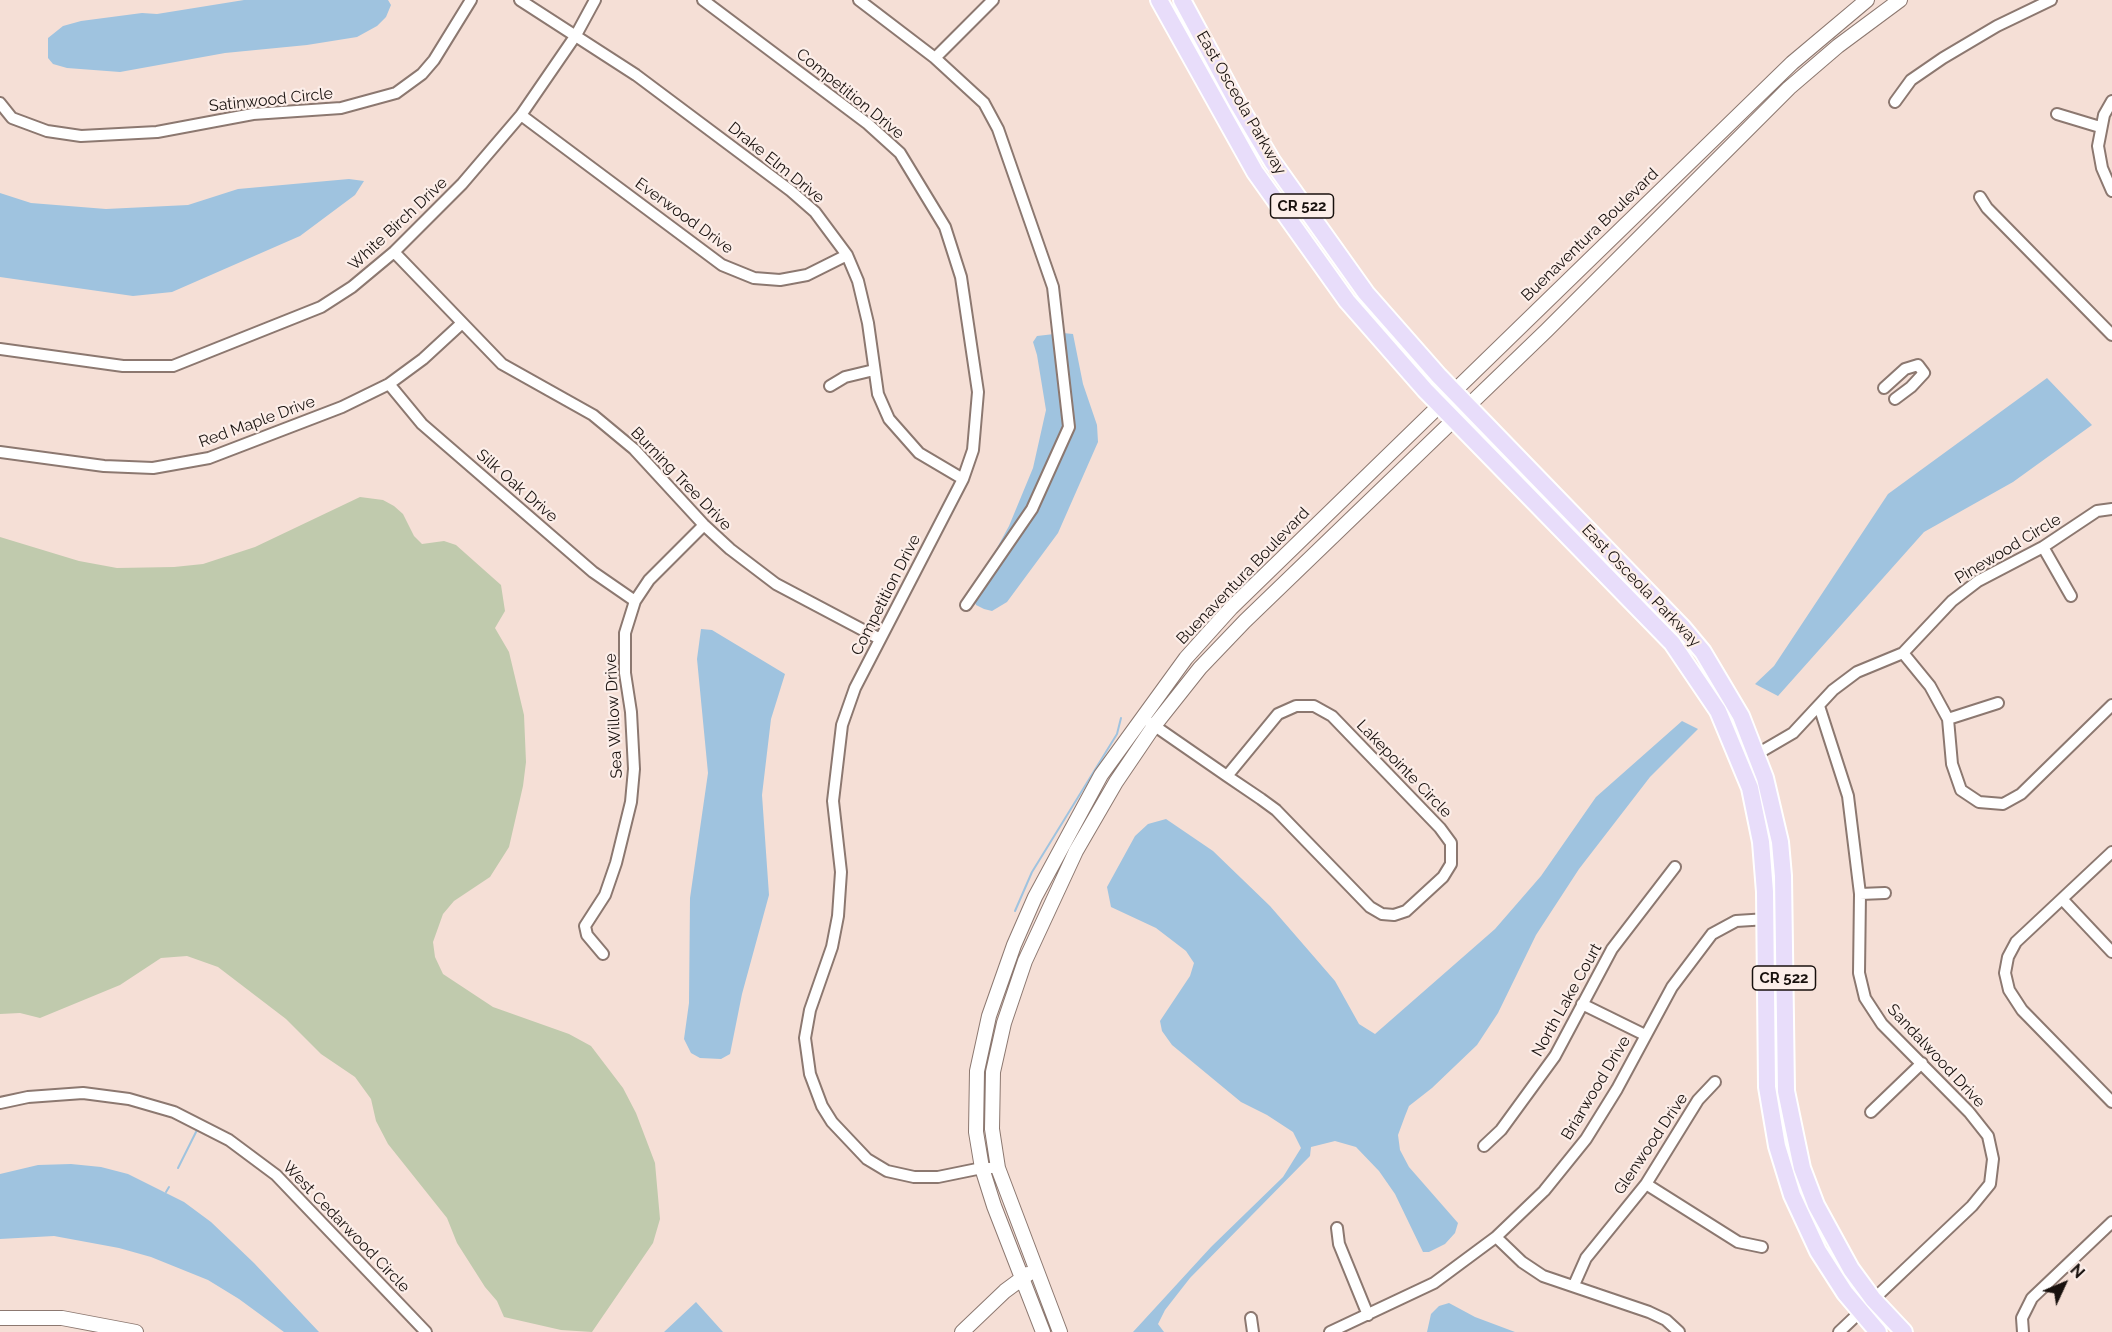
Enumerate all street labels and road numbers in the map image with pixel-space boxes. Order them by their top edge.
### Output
street label: East Osceola Parkway [1192,28,1290,178]
street label: Competition Drive [792,45,908,143]
street label: Satinwood Circle [208,84,334,116]
street label: Drake Elm Drive [724,118,828,208]
street label: Buenaventura Boulevard [1517,165,1663,305]
street label: White Birch Drive [345,173,451,275]
street label: Everwood Drive [631,174,737,258]
road number: CR 522 [1270,194,1334,218]
street label: Red Maple Drive [196,392,318,452]
street label: Burning Tree Drive [627,423,735,535]
street label: Silk Oak Drive [472,445,562,527]
street label: Buenaventura Boulevard [1173,503,1313,649]
street label: Pinewood Circle [1952,510,2064,588]
street label: East Osceola Parkway [1578,521,1704,651]
street label: Competition Drive [847,531,925,659]
street label: Sea Willow Drive [601,653,627,779]
street label: Lakepointe Circle [1352,716,1456,822]
street label: North Lake Court [1528,940,1606,1060]
road number: CR 522 [1752,966,1816,990]
street label: Sandalwood Drive [1883,1000,1989,1112]
street label: Briarwood Drive [1557,1032,1635,1144]
street label: Glenwood Drive [1610,1090,1692,1198]
street label: West Cedarwood Circle [278,1157,414,1297]

